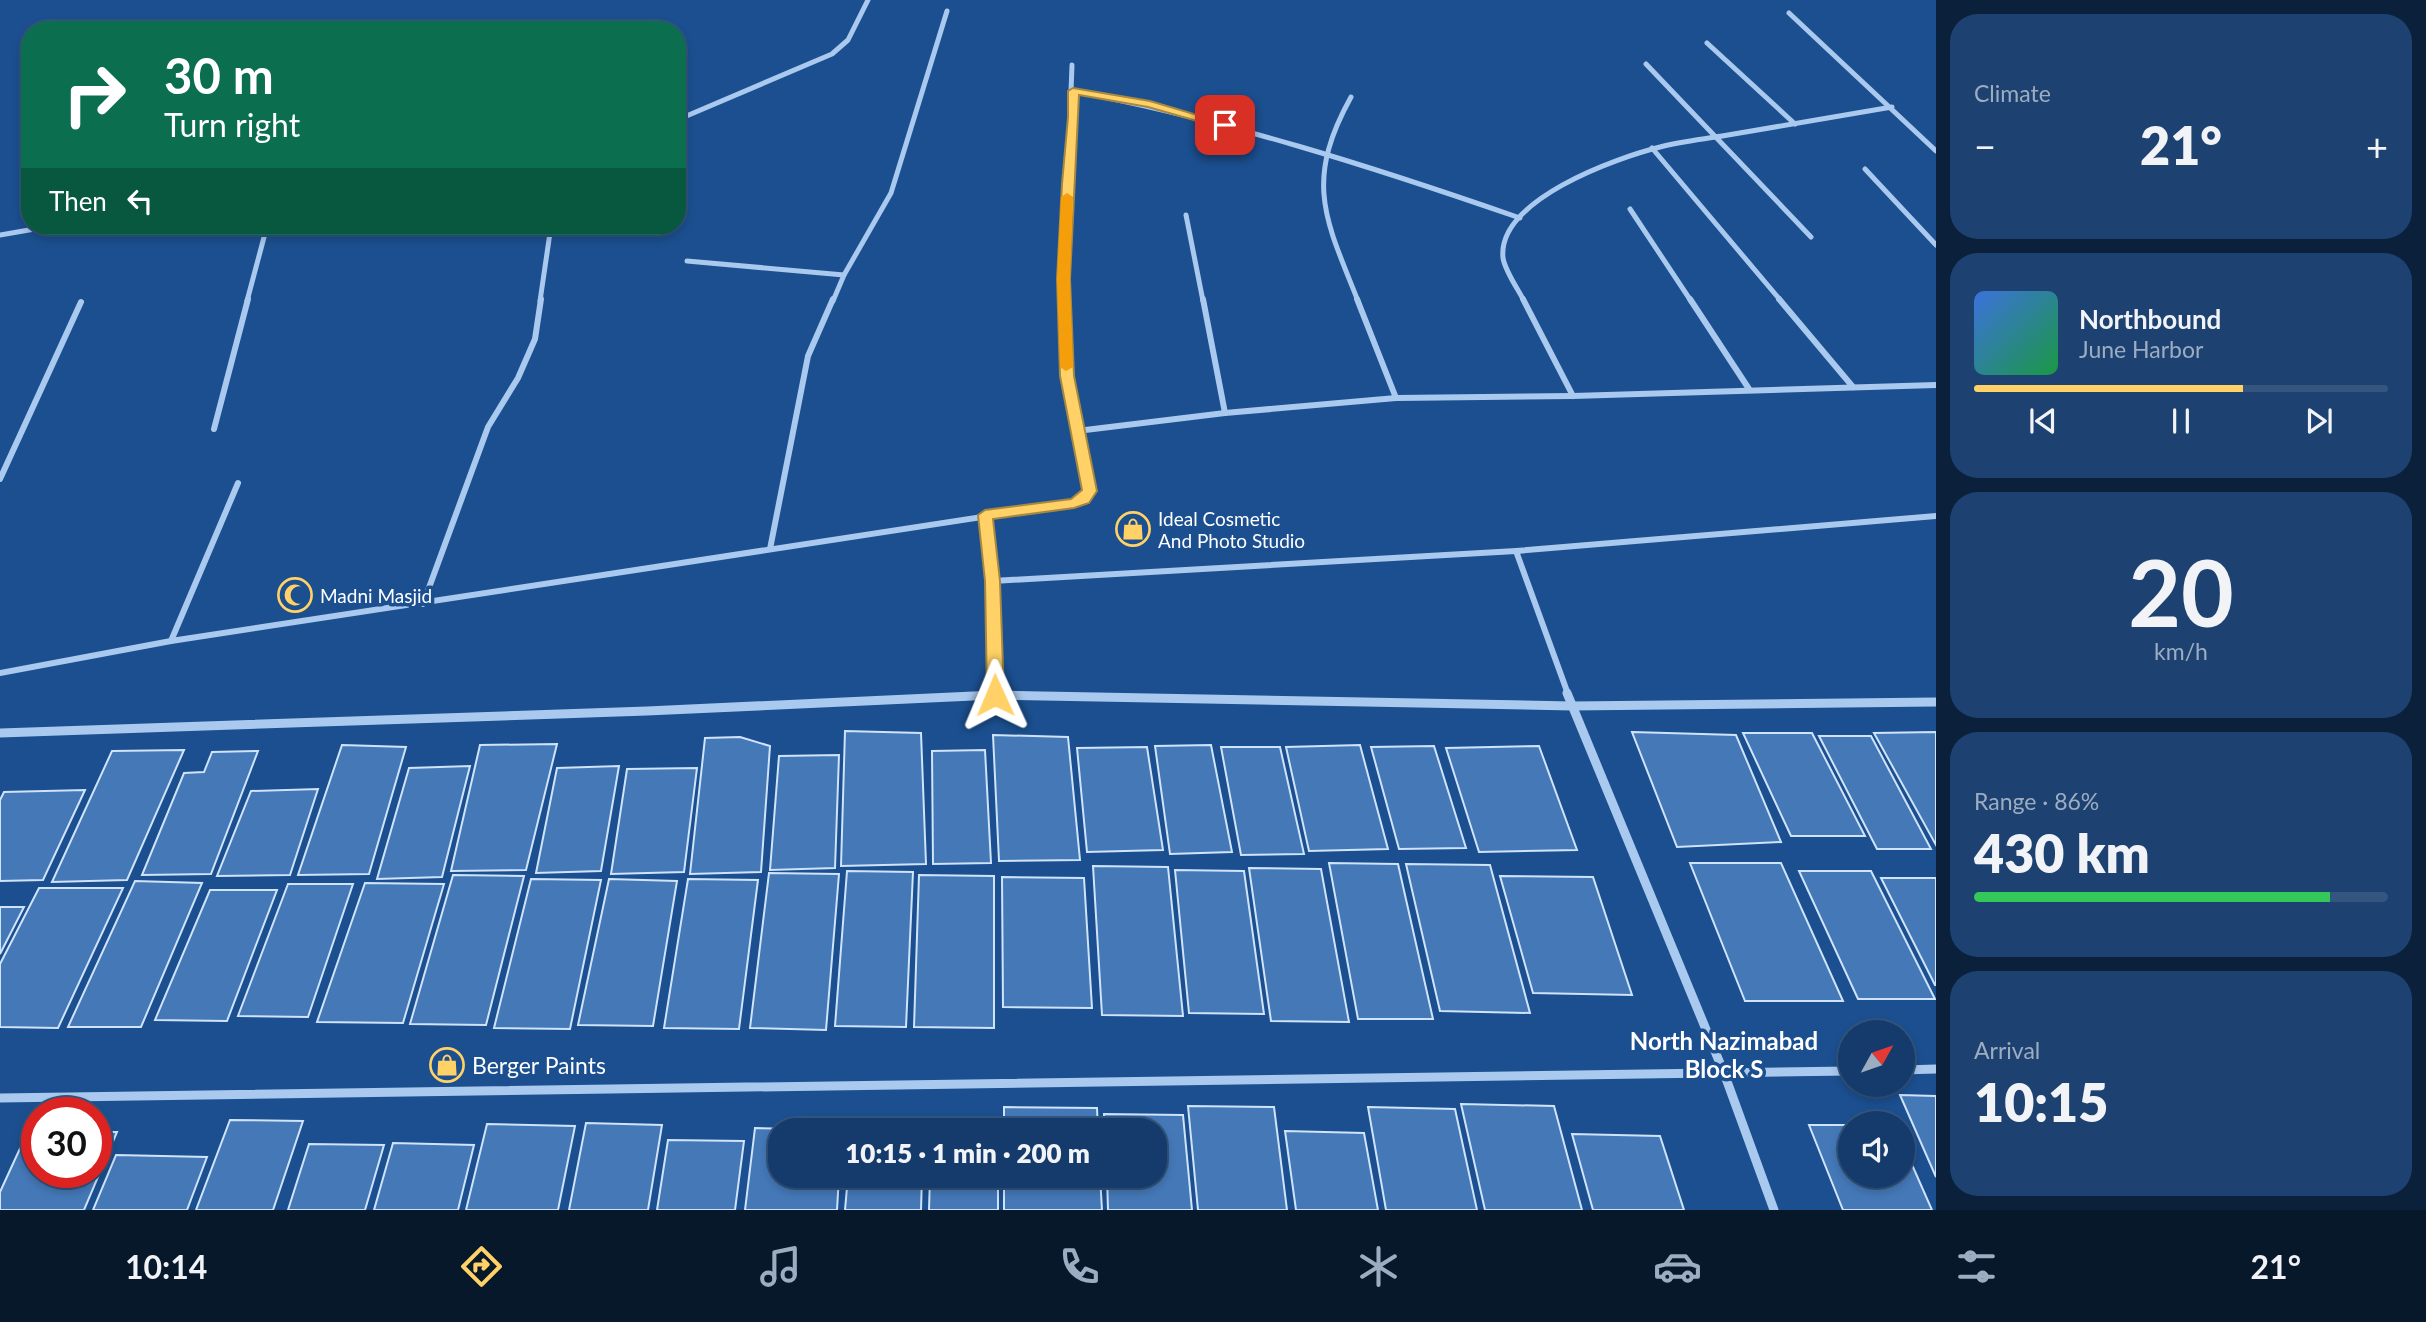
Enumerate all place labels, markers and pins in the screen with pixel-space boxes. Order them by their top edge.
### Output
pin [1195,95,1255,155]
place label: Ideal Cosmetic And Photo Studio [1158,507,1305,552]
shop icon: Ideal Cosmetic And Photo Studio [1114,510,1152,548]
mosque icon: Madni Masjid [276,576,314,614]
place label: Madni Masjid [320,584,432,607]
shop icon: Berger Paints [428,1046,466,1084]
place label: Berger Paints [472,1051,606,1079]

